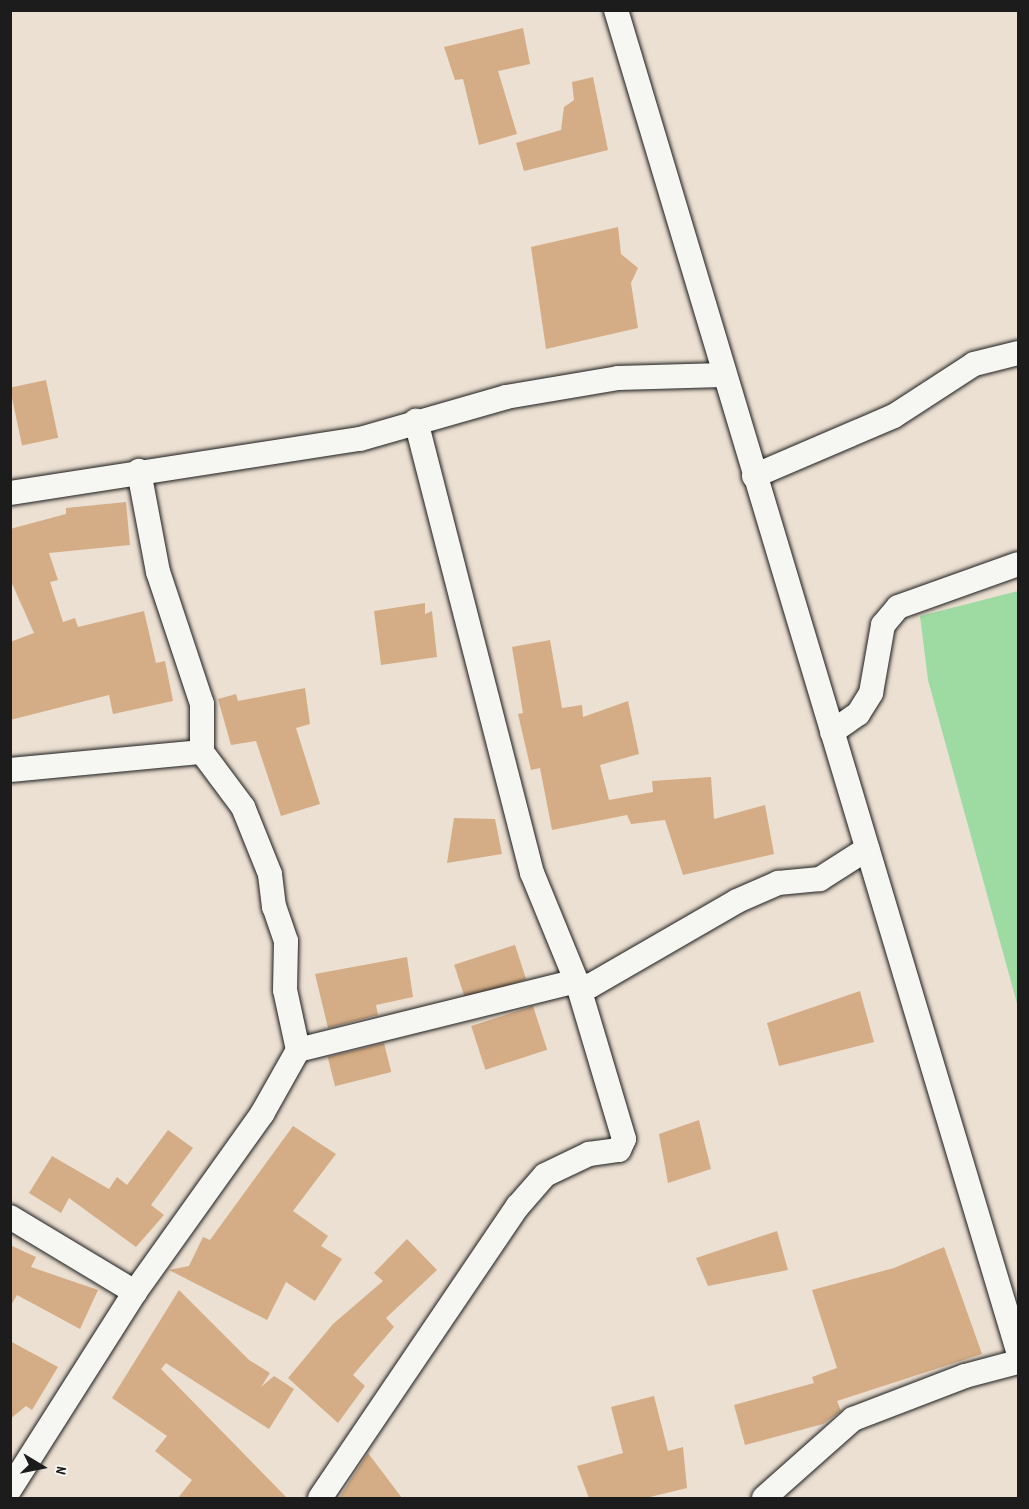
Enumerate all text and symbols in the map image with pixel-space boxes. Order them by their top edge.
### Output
north arrow [12,1437,72,1497]
text: N [48,1464,72,1476]

